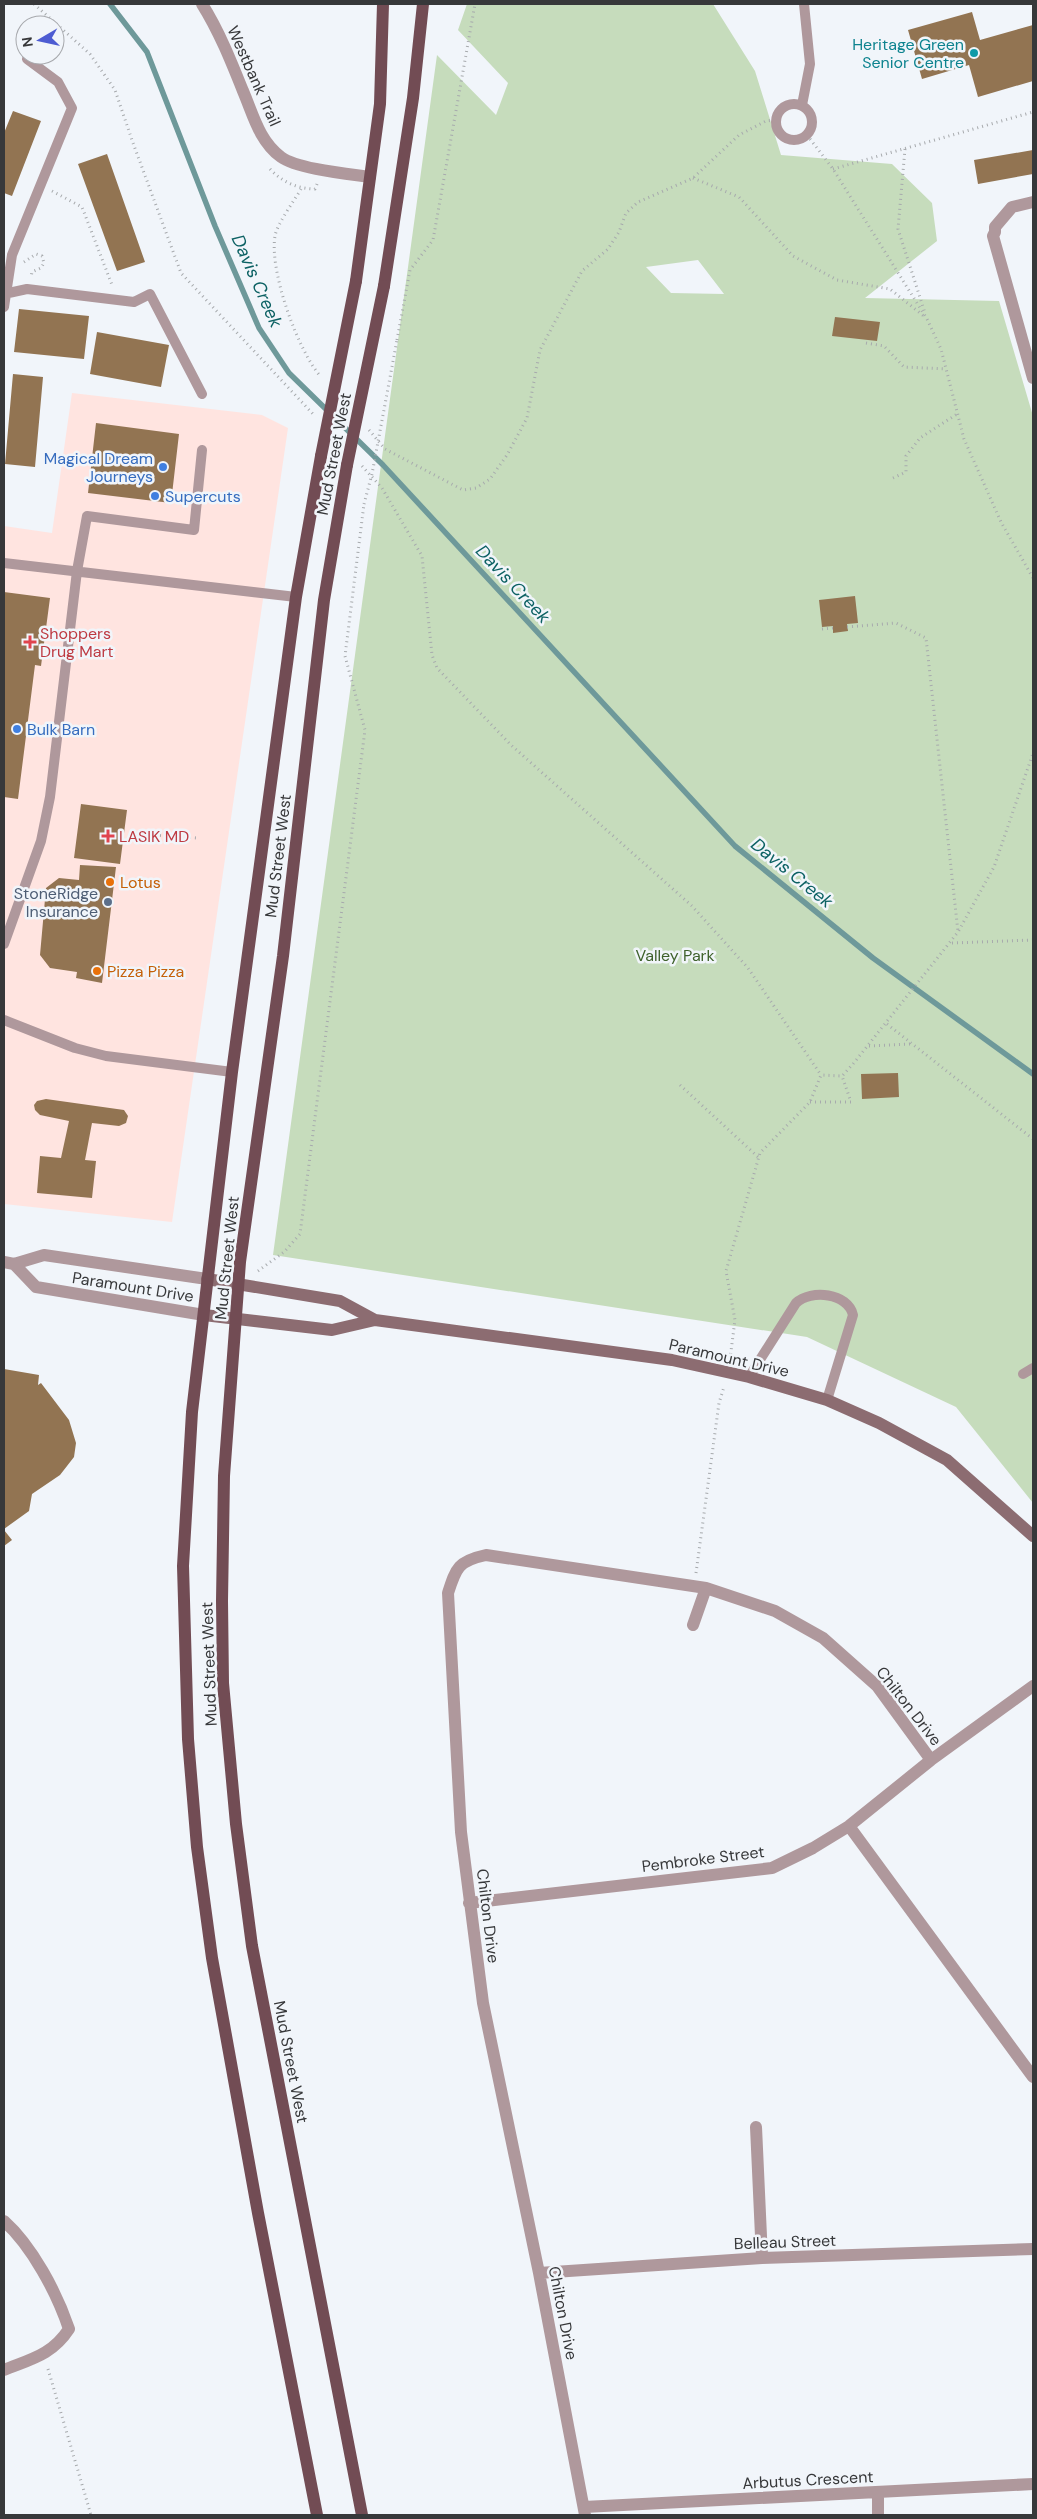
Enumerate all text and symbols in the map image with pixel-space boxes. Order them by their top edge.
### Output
north arrow [15,15,65,65]
street label: Westbank Trail [222,22,286,130]
place label: Heritage Green Senior Centre [852,34,964,73]
text: N [17,36,37,48]
marker: Heritage Green Senior Centre [968,47,980,59]
water label: Davis Creek [226,231,288,332]
street label: Mud Street West [312,391,356,517]
place label: Magical Dream Journeys [44,448,153,487]
marker: Magical Dream Journeys [157,461,169,473]
place label: Supercuts [165,486,241,507]
marker: Supercuts [149,490,161,502]
water label: Davis Creek [470,539,556,629]
place label: Shoppers Drug Mart [40,623,114,662]
marker: Shoppers Drug Mart [24,636,36,648]
place label: Bulk Barn [27,719,95,740]
marker: Bulk Barn [11,723,23,735]
street label: Mud Street West [260,793,296,919]
place label: LASIK MD [119,826,189,847]
marker: LASIK MD [101,829,115,843]
water label: Davis Creek [746,832,839,914]
place label: Lotus [120,872,161,893]
marker: Lotus [104,876,116,888]
place label: StoneRidge Insurance [14,883,98,922]
marker: StoneRidge Insurance [102,896,114,908]
park label: Valley Park [635,945,715,966]
place label: Pizza Pizza [107,961,184,982]
marker: Pizza Pizza [91,965,103,977]
street label: Mud Street West [210,1195,244,1321]
street label: Paramount Drive [71,1267,195,1307]
street label: Paramount Drive [667,1334,791,1382]
street label: Mud Street West [196,1602,222,1726]
street label: Chilton Drive [871,1662,947,1750]
street label: Pembroke Street [640,1841,766,1877]
street label: Chilton Drive [472,1868,504,1964]
street label: Mud Street West [269,1999,313,2125]
street label: Belleau Street [733,2230,837,2254]
street label: Chilton Drive [544,2264,582,2362]
street label: Arbutus Crescent [742,2466,874,2494]

